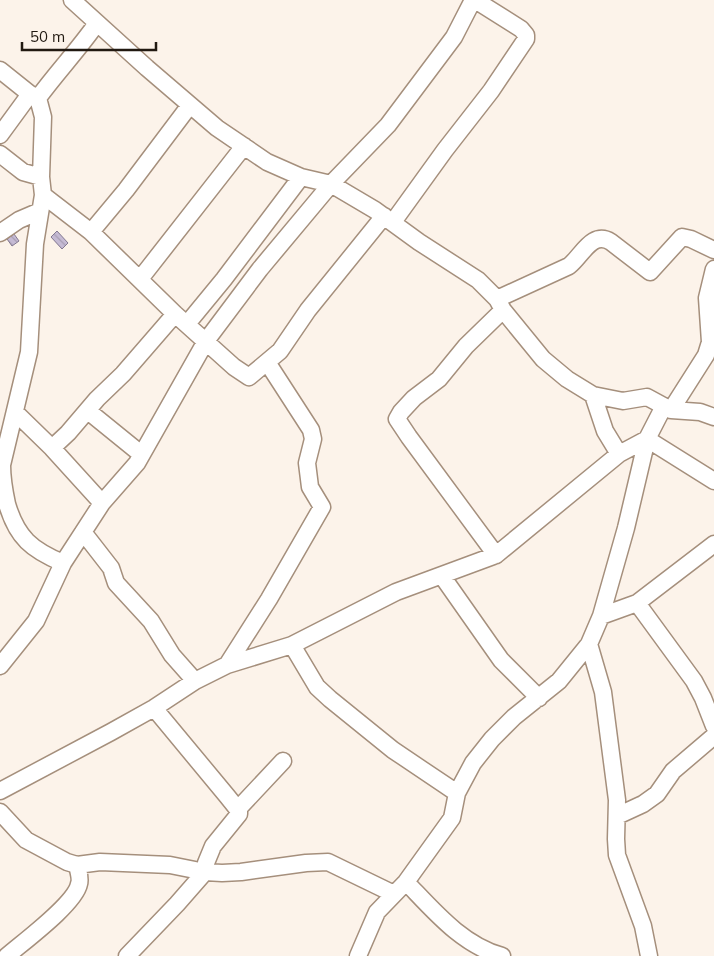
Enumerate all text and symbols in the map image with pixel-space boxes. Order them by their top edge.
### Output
scale bar [22,20,156,52]
text: 50 m [30,27,65,46]

